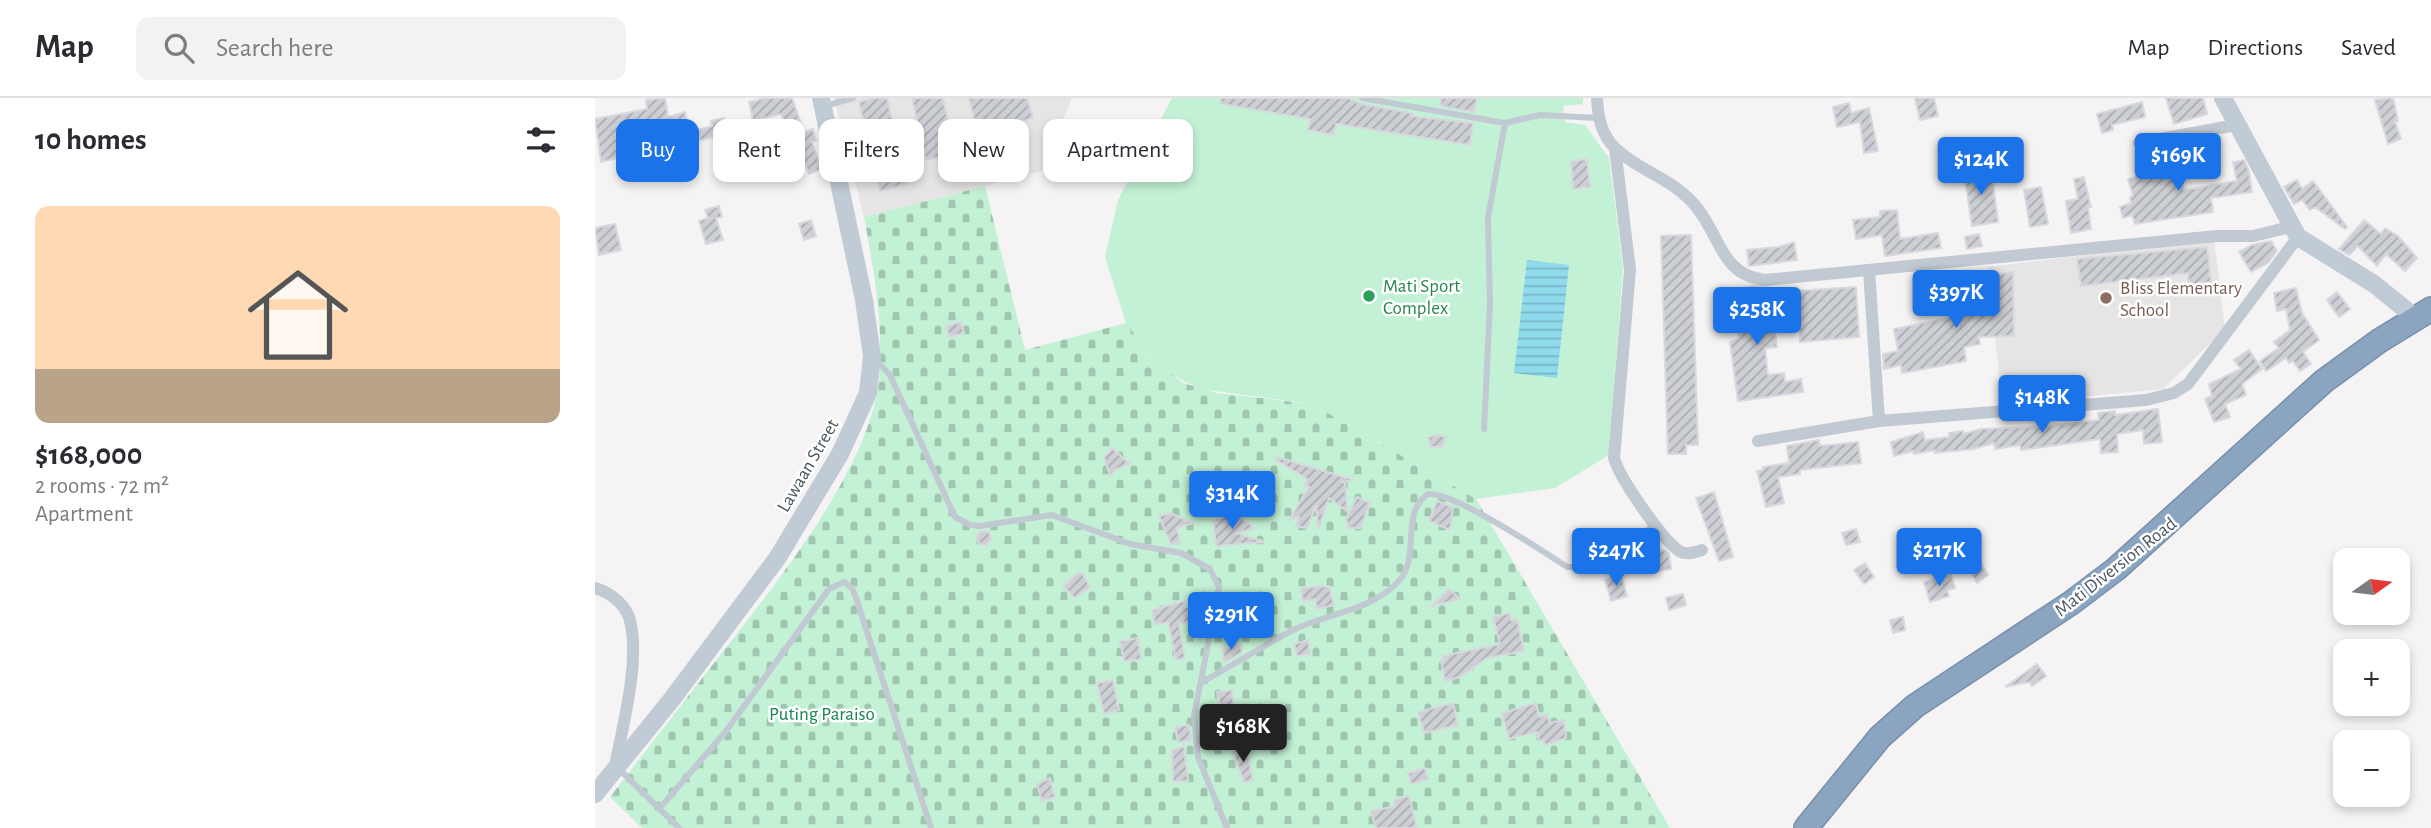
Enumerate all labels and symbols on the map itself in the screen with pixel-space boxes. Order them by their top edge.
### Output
pin: $169K [2129,134,2227,193]
pin: $124K [1932,138,2030,197]
pin: $397K [1907,271,2005,330]
place label: Mati Sport Complex [1383,277,1460,318]
place label: Bliss Elementary School [2120,279,2242,320]
marker: Mati Sport Complex [1361,288,1377,304]
pin: $258K [1708,288,1806,347]
marker: Bliss Elementary School [2098,290,2114,306]
pin: $148K [1993,376,2091,435]
street label: Lawaan Street [774,416,843,516]
pin: $314K [1183,472,1281,531]
street label: Mati Diversion Road [2052,514,2180,620]
pin: $247K [1567,528,1665,588]
pin: $217K [1890,528,1988,588]
north arrow [2333,548,2410,625]
pin: $291K [1182,592,1280,652]
pin: $168K [1194,704,1292,764]
park label: Puting Paraiso [769,705,875,724]

